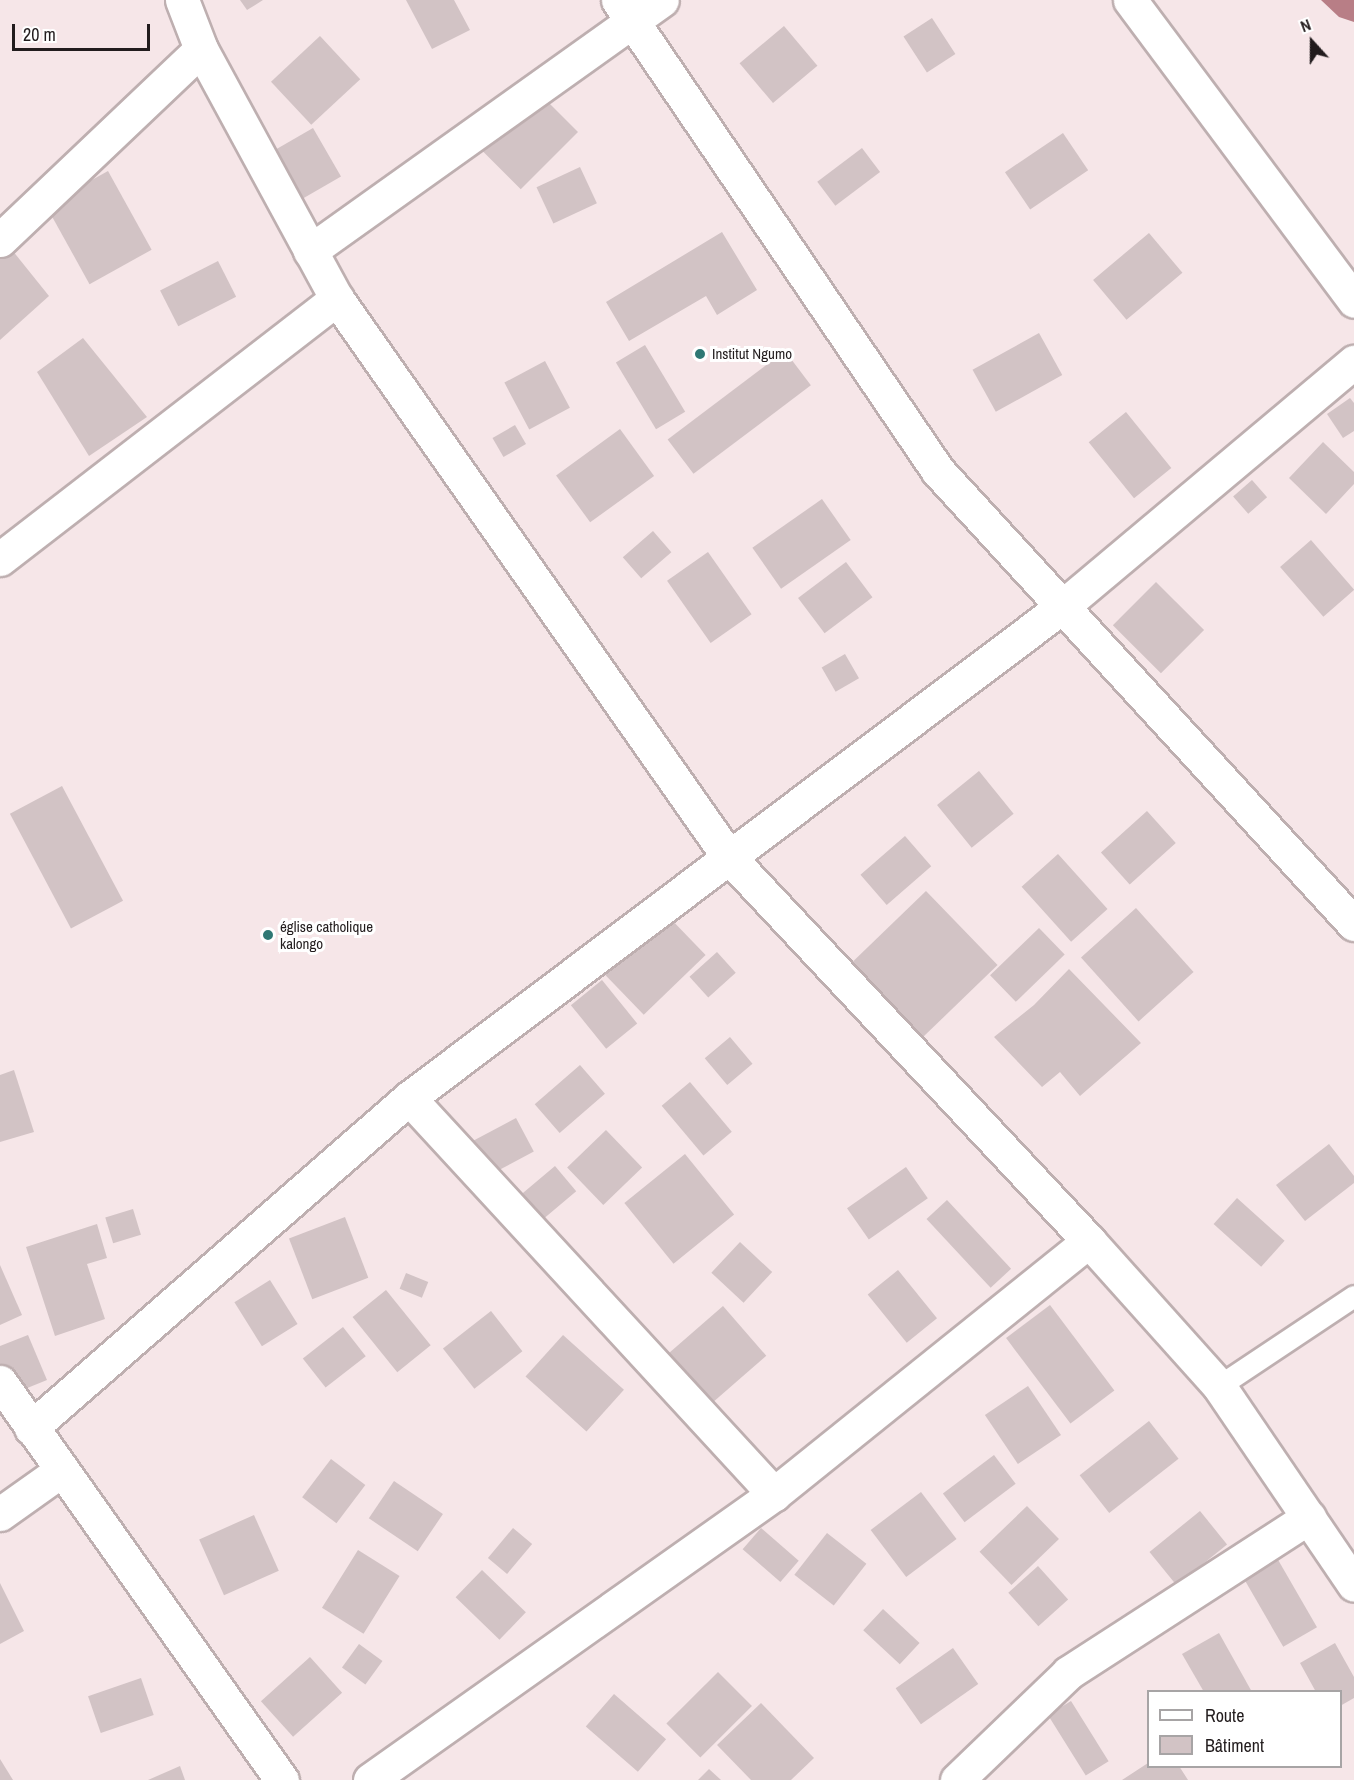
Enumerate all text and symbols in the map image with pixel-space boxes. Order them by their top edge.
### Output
scale bar [15,12,153,50]
north arrow [1282,12,1342,72]
text: N [1297,13,1314,37]
text: 20 m [23,22,56,47]
place label: Institut Ngumo [712,345,792,363]
marker: Institut Ngumo [693,347,707,361]
place label: église catholique kalongo [280,917,373,952]
marker: église catholique kalongo [261,928,275,942]
legend [1147,1690,1342,1768]
text: Route [1205,1703,1244,1728]
text: Bâtiment [1205,1733,1264,1758]

